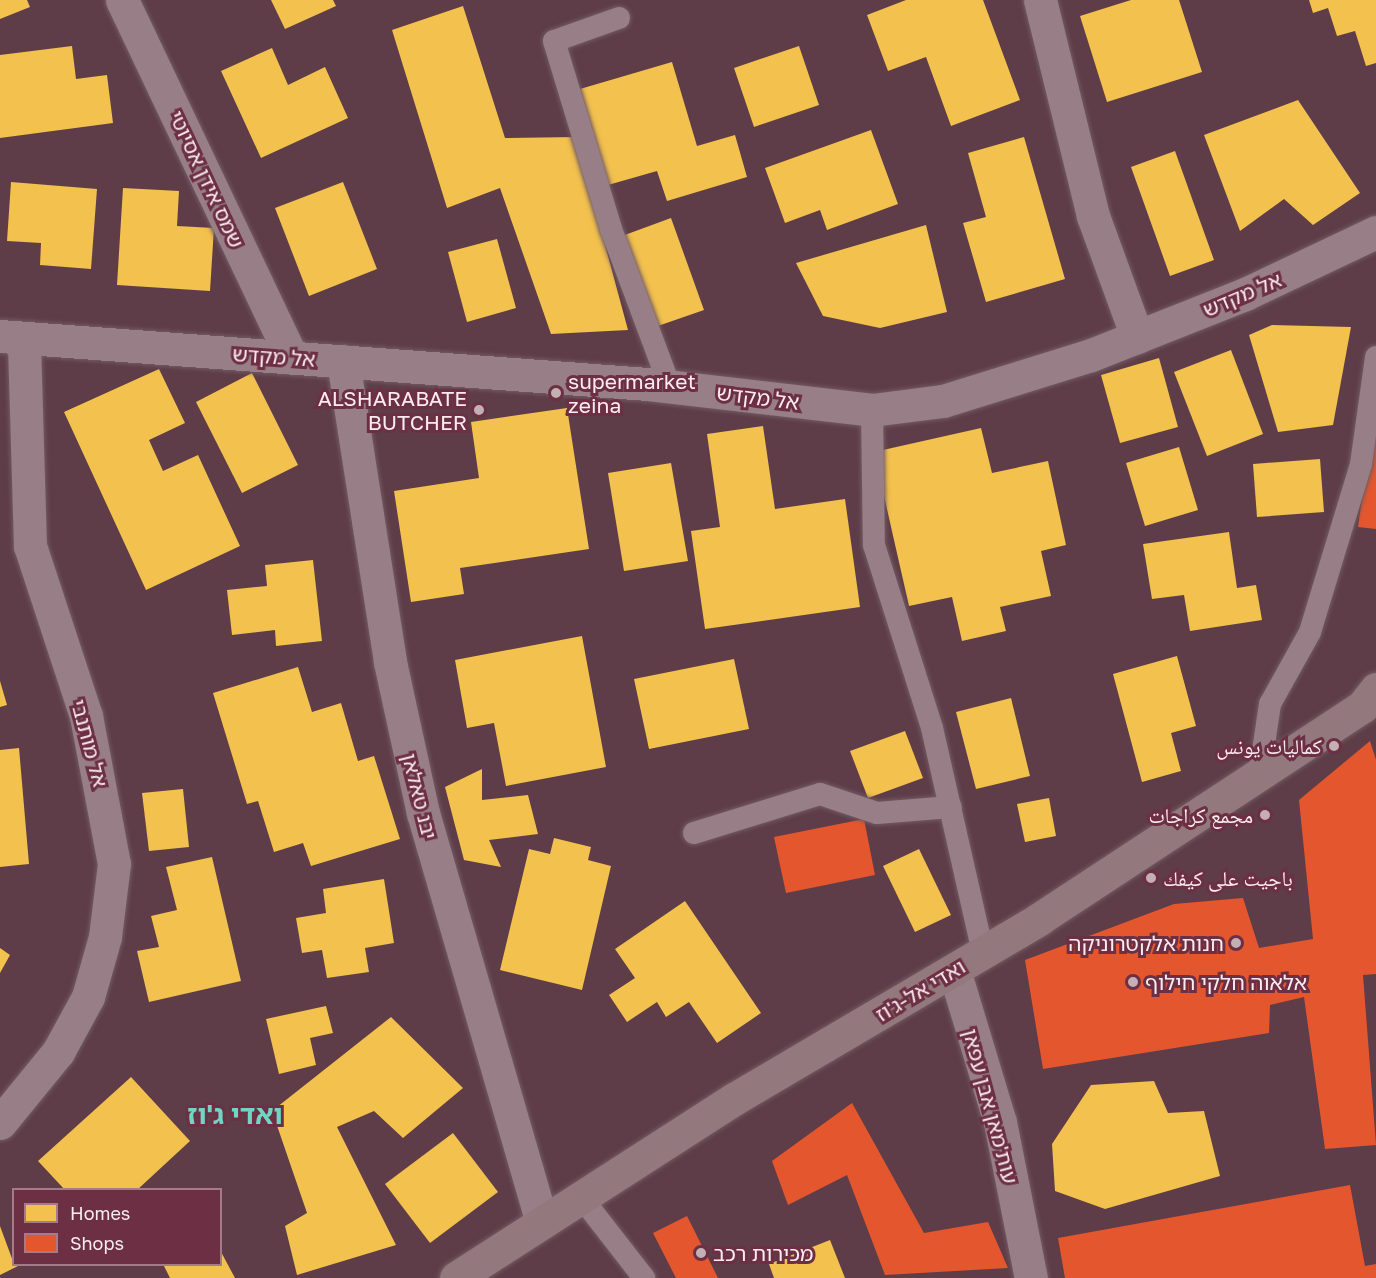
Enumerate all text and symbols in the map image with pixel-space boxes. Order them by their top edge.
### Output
street label: שמס אידן אסיוטי [164,106,250,252]
street label: אל מקדש [1199,266,1285,322]
street label: אל מקדש [232,341,316,371]
place label: supermarket zeina [568,368,696,418]
street label: אל מקדש [715,379,801,415]
place label: ALSHARABATE BUTCHER [318,385,467,435]
marker: supermarket zeina [549,386,563,400]
marker: ALSHARABATE BUTCHER [472,403,486,417]
street label: אל מותנבי [66,696,114,790]
place label: كماليات يونس [1216,733,1322,759]
marker: كماليات يونس [1327,739,1341,753]
street label: יבנ טאלאן [397,750,443,842]
place label: مجمع كراجات [1148,802,1253,828]
marker: مجمع كراجات [1258,808,1272,822]
place label: باجيت على كيفك [1163,865,1293,891]
marker: باجيت على كيفك [1144,871,1158,885]
place label: חנות אלקטרוניקה [1068,930,1224,956]
marker: חנות אלקטרוניקה [1229,936,1243,950]
street label: ואדי אל-ג'וז [871,953,969,1027]
place label: אלאוה חלקי חילוף [1145,969,1307,995]
marker: אלאוה חלקי חילוף [1126,975,1140,989]
street label: עות'מאן אבן עפאן [958,1026,1024,1186]
district label: ואדי ג'וז [187,1099,283,1131]
legend [12,1188,222,1266]
text: Homes [70,1202,130,1224]
text: Shops [70,1232,124,1254]
place label: מכירות רכב [713,1240,813,1266]
marker: מכירות רכב [694,1246,708,1260]

